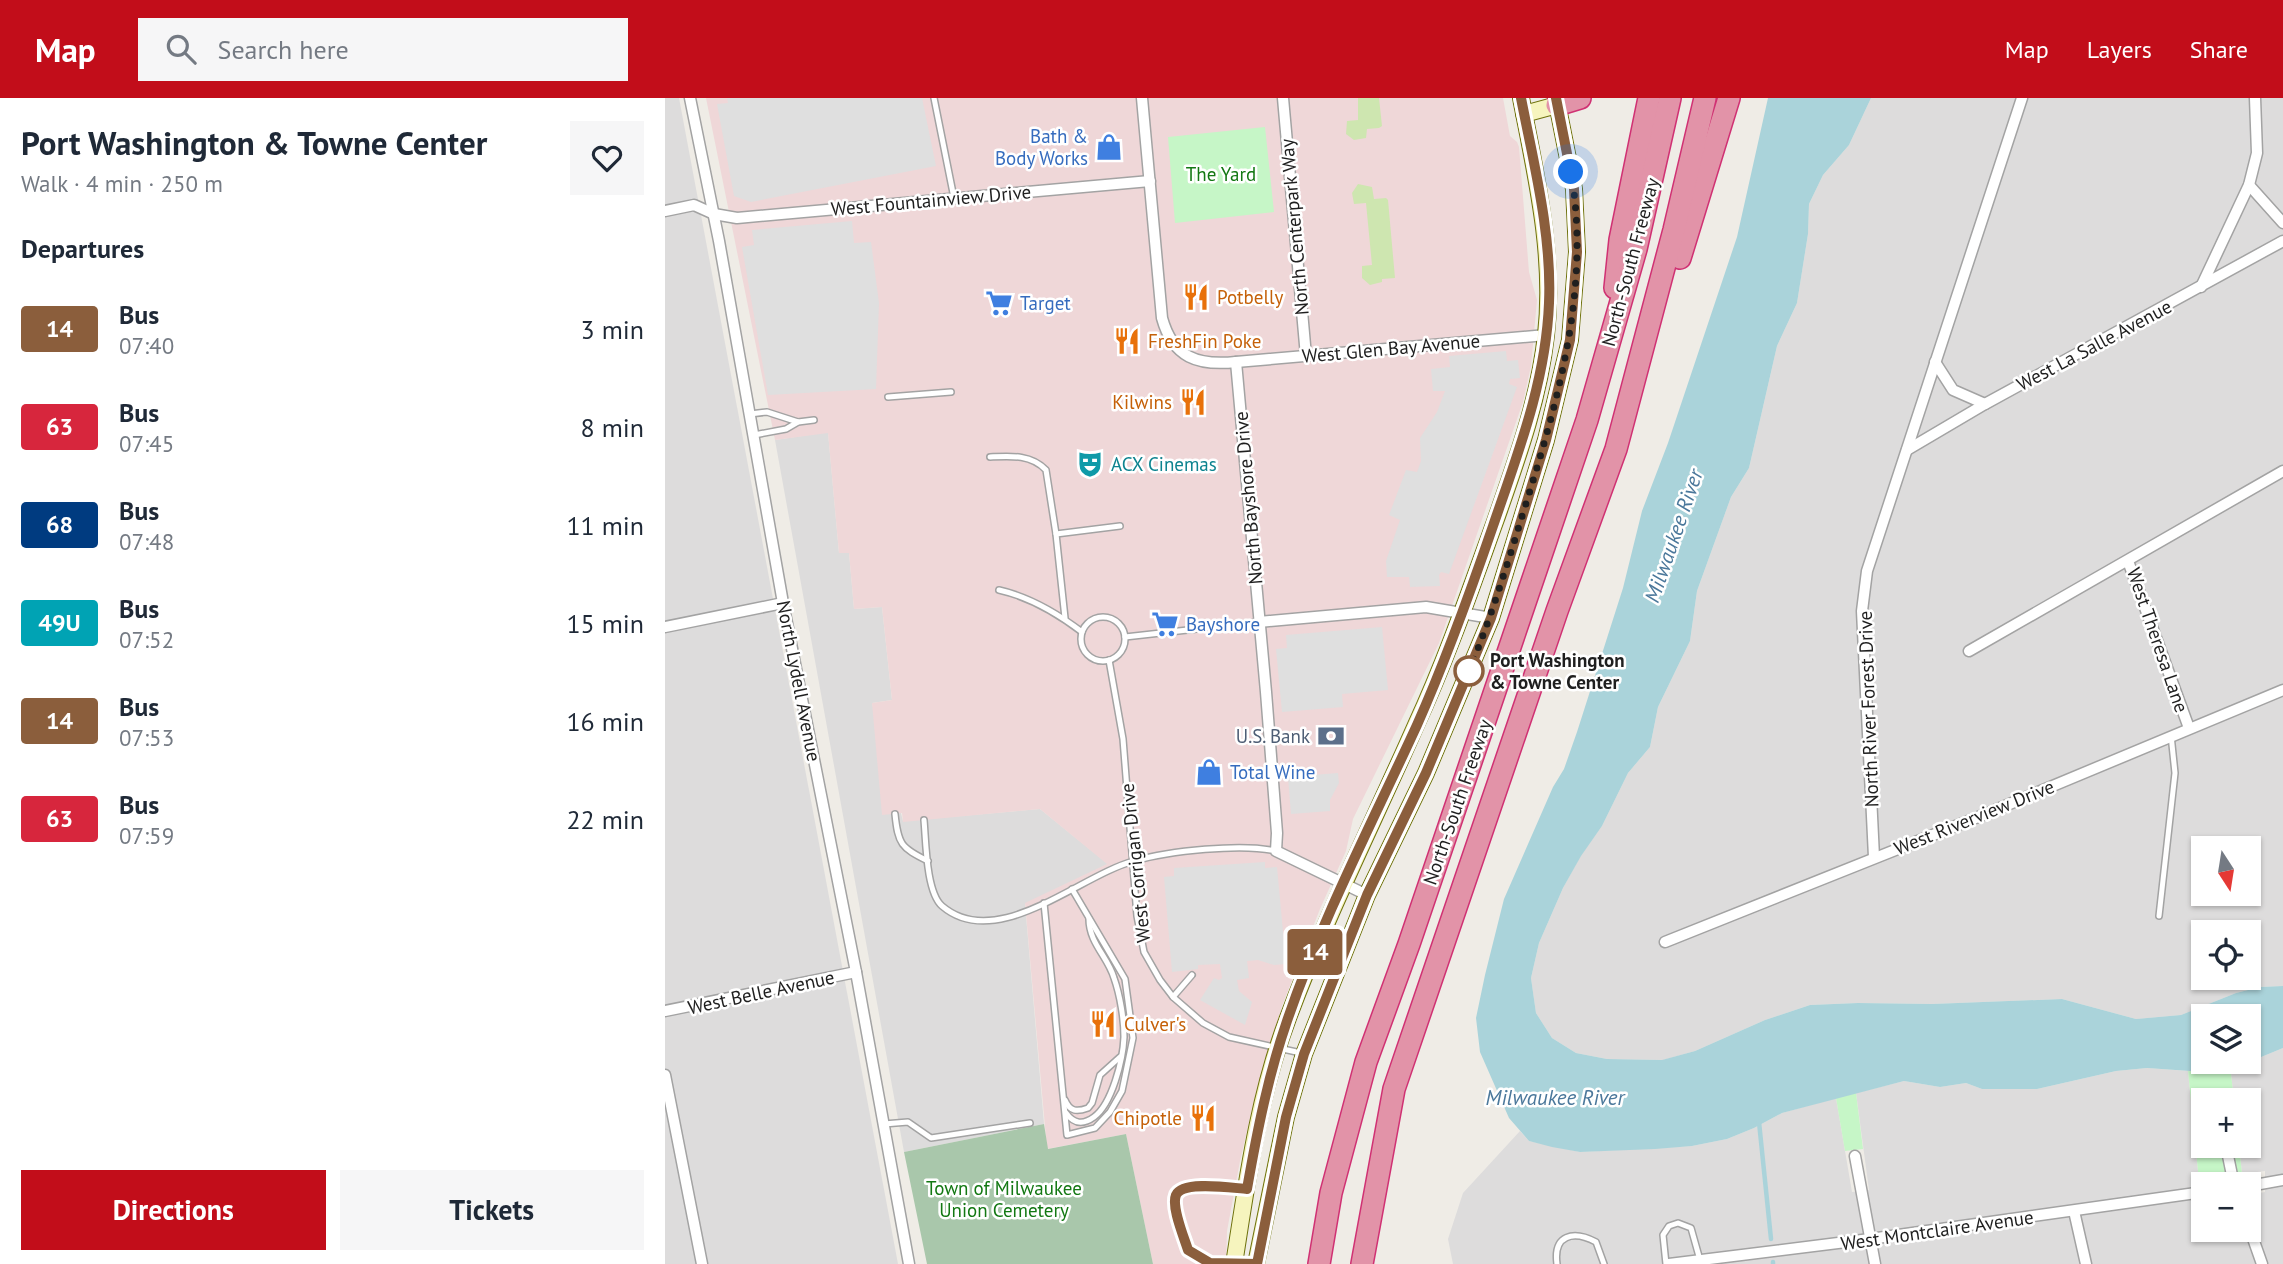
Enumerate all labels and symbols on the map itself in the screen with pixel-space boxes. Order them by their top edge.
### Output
place label: Bath & Body Works [995,124,1088,170]
shop icon: Bath & Body Works [1094,132,1124,162]
street label: North Centerpark Way [1274,138,1314,316]
your location [1553,154,1588,189]
park label: The Yard [1186,162,1256,186]
street label: North-South Freeway [1596,175,1664,349]
street label: West Fountainview Drive [830,179,1032,221]
restaurant icon: Potbelly [1181,282,1211,312]
place label: Potbelly [1217,285,1284,309]
supermarket icon: Target [984,288,1014,318]
place label: Target [1020,291,1071,315]
street label: West La Salle Avenue [2012,294,2176,396]
restaurant icon: FreshFin Poke [1112,326,1142,356]
street label: West Glen Bay Avenue [1301,328,1481,368]
place label: FreshFin Poke [1148,329,1261,353]
restaurant icon: Kilwins [1178,387,1208,417]
place label: Kilwins [1112,390,1172,414]
street label: North Bayshore Drive [1228,410,1268,586]
theatre icon: ACX Cinemas [1075,449,1105,479]
place label: ACX Cinemas [1111,452,1217,476]
water label: Milwaukee River [1638,464,1710,606]
street label: West Theresa Lane [2122,564,2194,716]
street label: North Lydell Avenue [772,598,826,764]
supermarket icon: Bayshore [1150,609,1180,639]
street label: North River Forest Drive [1853,610,1883,808]
place label: Bayshore [1186,612,1260,636]
place label: Port Washington & Towne Center [1490,648,1625,694]
marker: Port Washington & Towne Center [1454,656,1484,686]
street label: North-South Freeway [1417,716,1497,888]
bank icon: U.S. Bank [1316,721,1346,751]
place label: U.S. Bank [1236,724,1310,748]
shop icon: Total Wine [1194,757,1224,787]
place label: Total Wine [1230,760,1315,784]
street label: West Riverview Drive [1890,774,2058,860]
street label: West Corrigan Drive [1115,782,1155,944]
north arrow [2191,836,2261,906]
line badge: 14 [1283,929,1347,975]
street label: West Belle Avenue [685,965,837,1019]
restaurant icon: Culver's [1088,1009,1118,1039]
place label: Culver's [1124,1012,1186,1036]
water label: Milwaukee River [1486,1084,1627,1111]
restaurant icon: Chipotle [1188,1103,1218,1133]
place label: Chipotle [1114,1106,1182,1130]
park label: Town of Milwaukee Union Cemetery [926,1176,1082,1222]
street label: West Montclaire Avenue [1839,1205,2035,1255]

